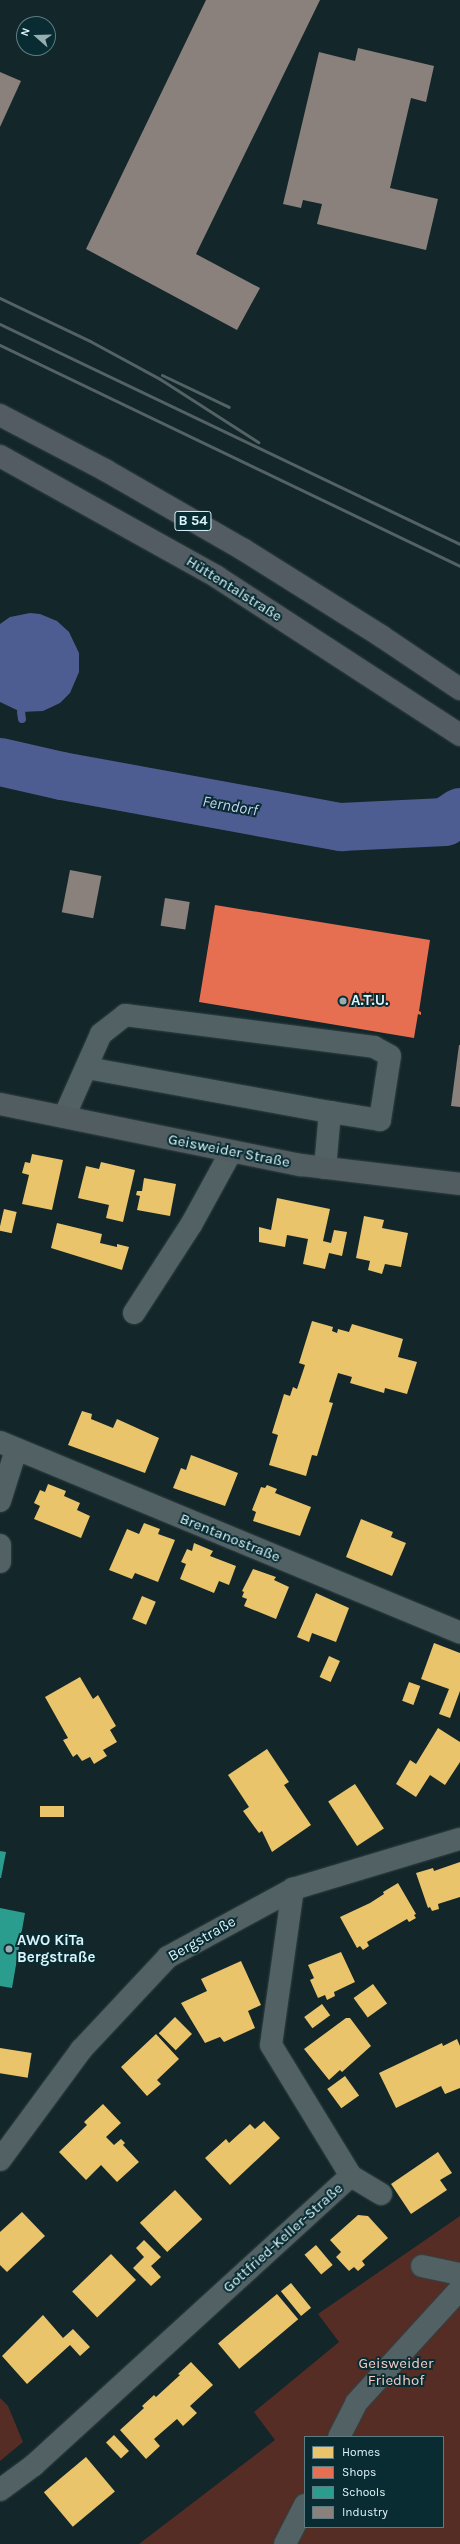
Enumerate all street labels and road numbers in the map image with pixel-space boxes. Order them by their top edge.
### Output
road number: B 54 [174,509,212,533]
street label: Hüttentalstraße [183,552,285,626]
street label: Geisweider Straße [167,1130,291,1172]
street label: Brentanostraße [177,1510,283,1566]
street label: Bergstraße [165,1913,239,1965]
street label: Gottfried-Keller-Straße [219,2180,347,2296]

